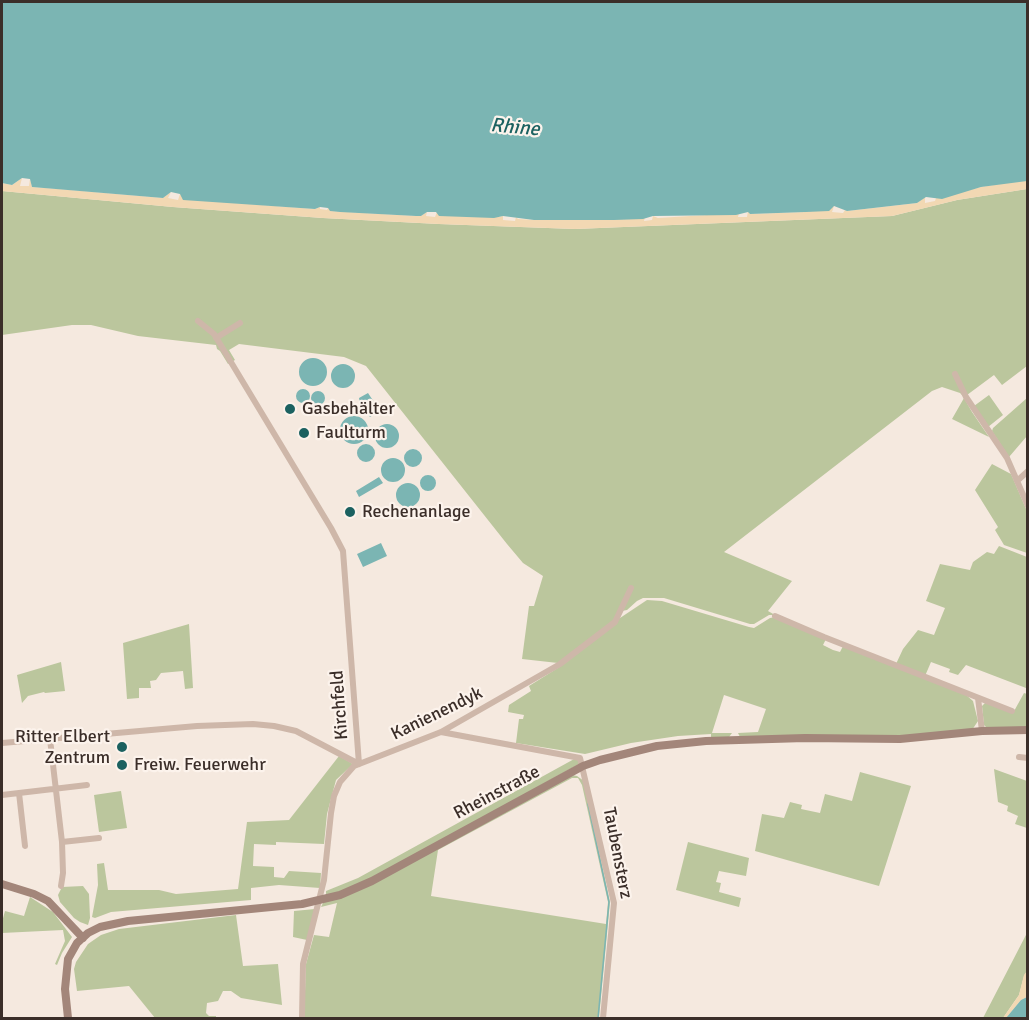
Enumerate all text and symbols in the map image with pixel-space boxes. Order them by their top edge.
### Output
water label: Rhine [489,114,541,142]
place label: Gasbehälter [302,398,395,420]
marker: Gasbehälter [283,402,297,416]
place label: Faulturm [316,422,386,444]
marker: Faulturm [297,426,311,440]
place label: Rechenanlage [362,501,471,523]
marker: Rechenanlage [343,505,357,519]
street label: Kirchfeld [327,669,353,741]
street label: Kanienendyk [388,683,486,745]
place label: Ritter Elbert Zentrum [15,726,110,768]
marker: Ritter Elbert Zentrum [115,740,129,754]
place label: Freiw. Feuerwehr [134,754,266,776]
marker: Freiw. Feuerwehr [115,758,129,772]
street label: Rheinstraße [450,761,544,825]
street label: Taubensterz [598,805,636,901]

